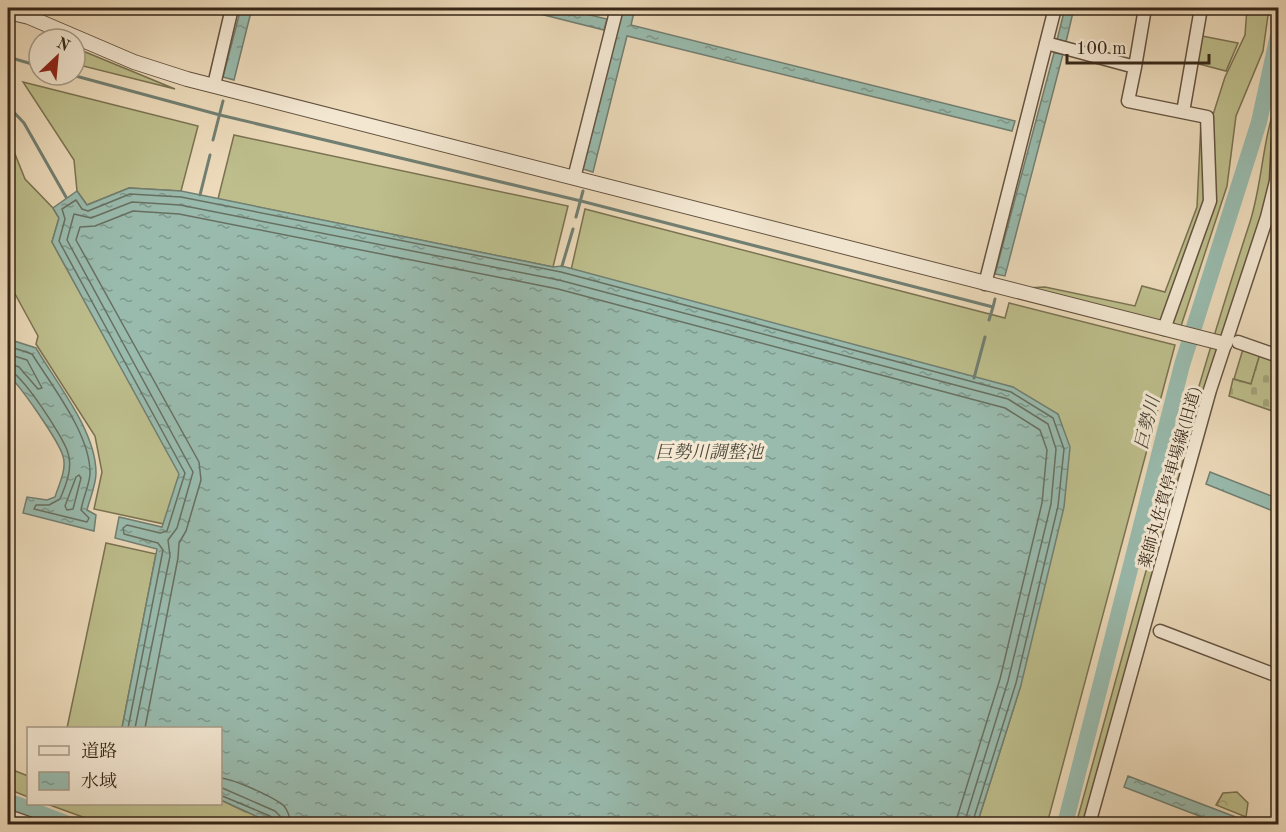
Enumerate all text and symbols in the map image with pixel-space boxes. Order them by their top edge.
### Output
north arrow [27,27,87,87]
scale bar [1067,27,1210,65]
text: N [54,35,72,56]
text: 100 m [1076,40,1127,58]
street label: 薬師丸佐賀停車場線(旧道) [1135,385,1205,570]
water label: 巨勢川 [1131,392,1164,452]
water label: 巨勢川調整池 [655,442,765,462]
legend [27,727,222,805]
text: 道路 [81,741,117,761]
text: 水域 [81,771,117,791]

